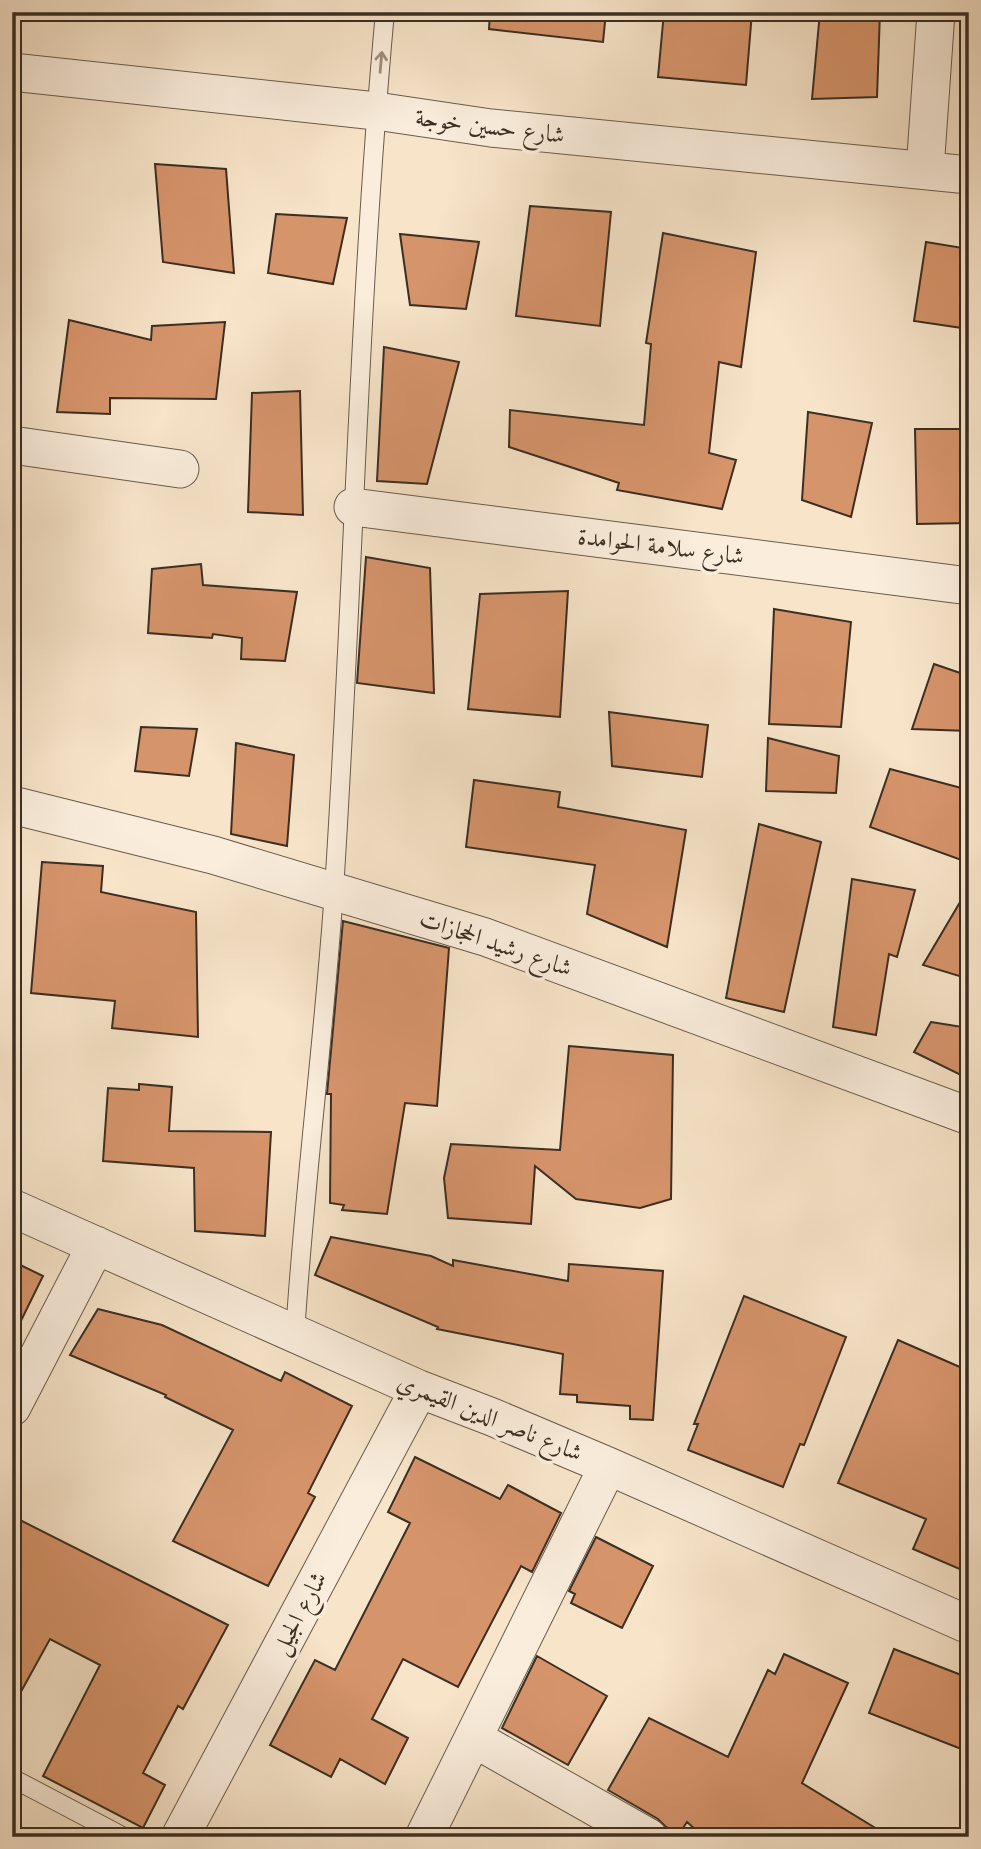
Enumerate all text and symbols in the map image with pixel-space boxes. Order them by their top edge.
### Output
one-way arrow [374,51,387,73]
street label: شارع حسين خوجة [413,107,566,155]
street label: شارع سلامة الحوامدة [576,526,745,576]
street label: شارع رشيد الحجازات [414,907,575,988]
street label: شارع ناصر الدين القيمري [391,1371,585,1472]
street label: شارع الجيل [269,1569,338,1662]

